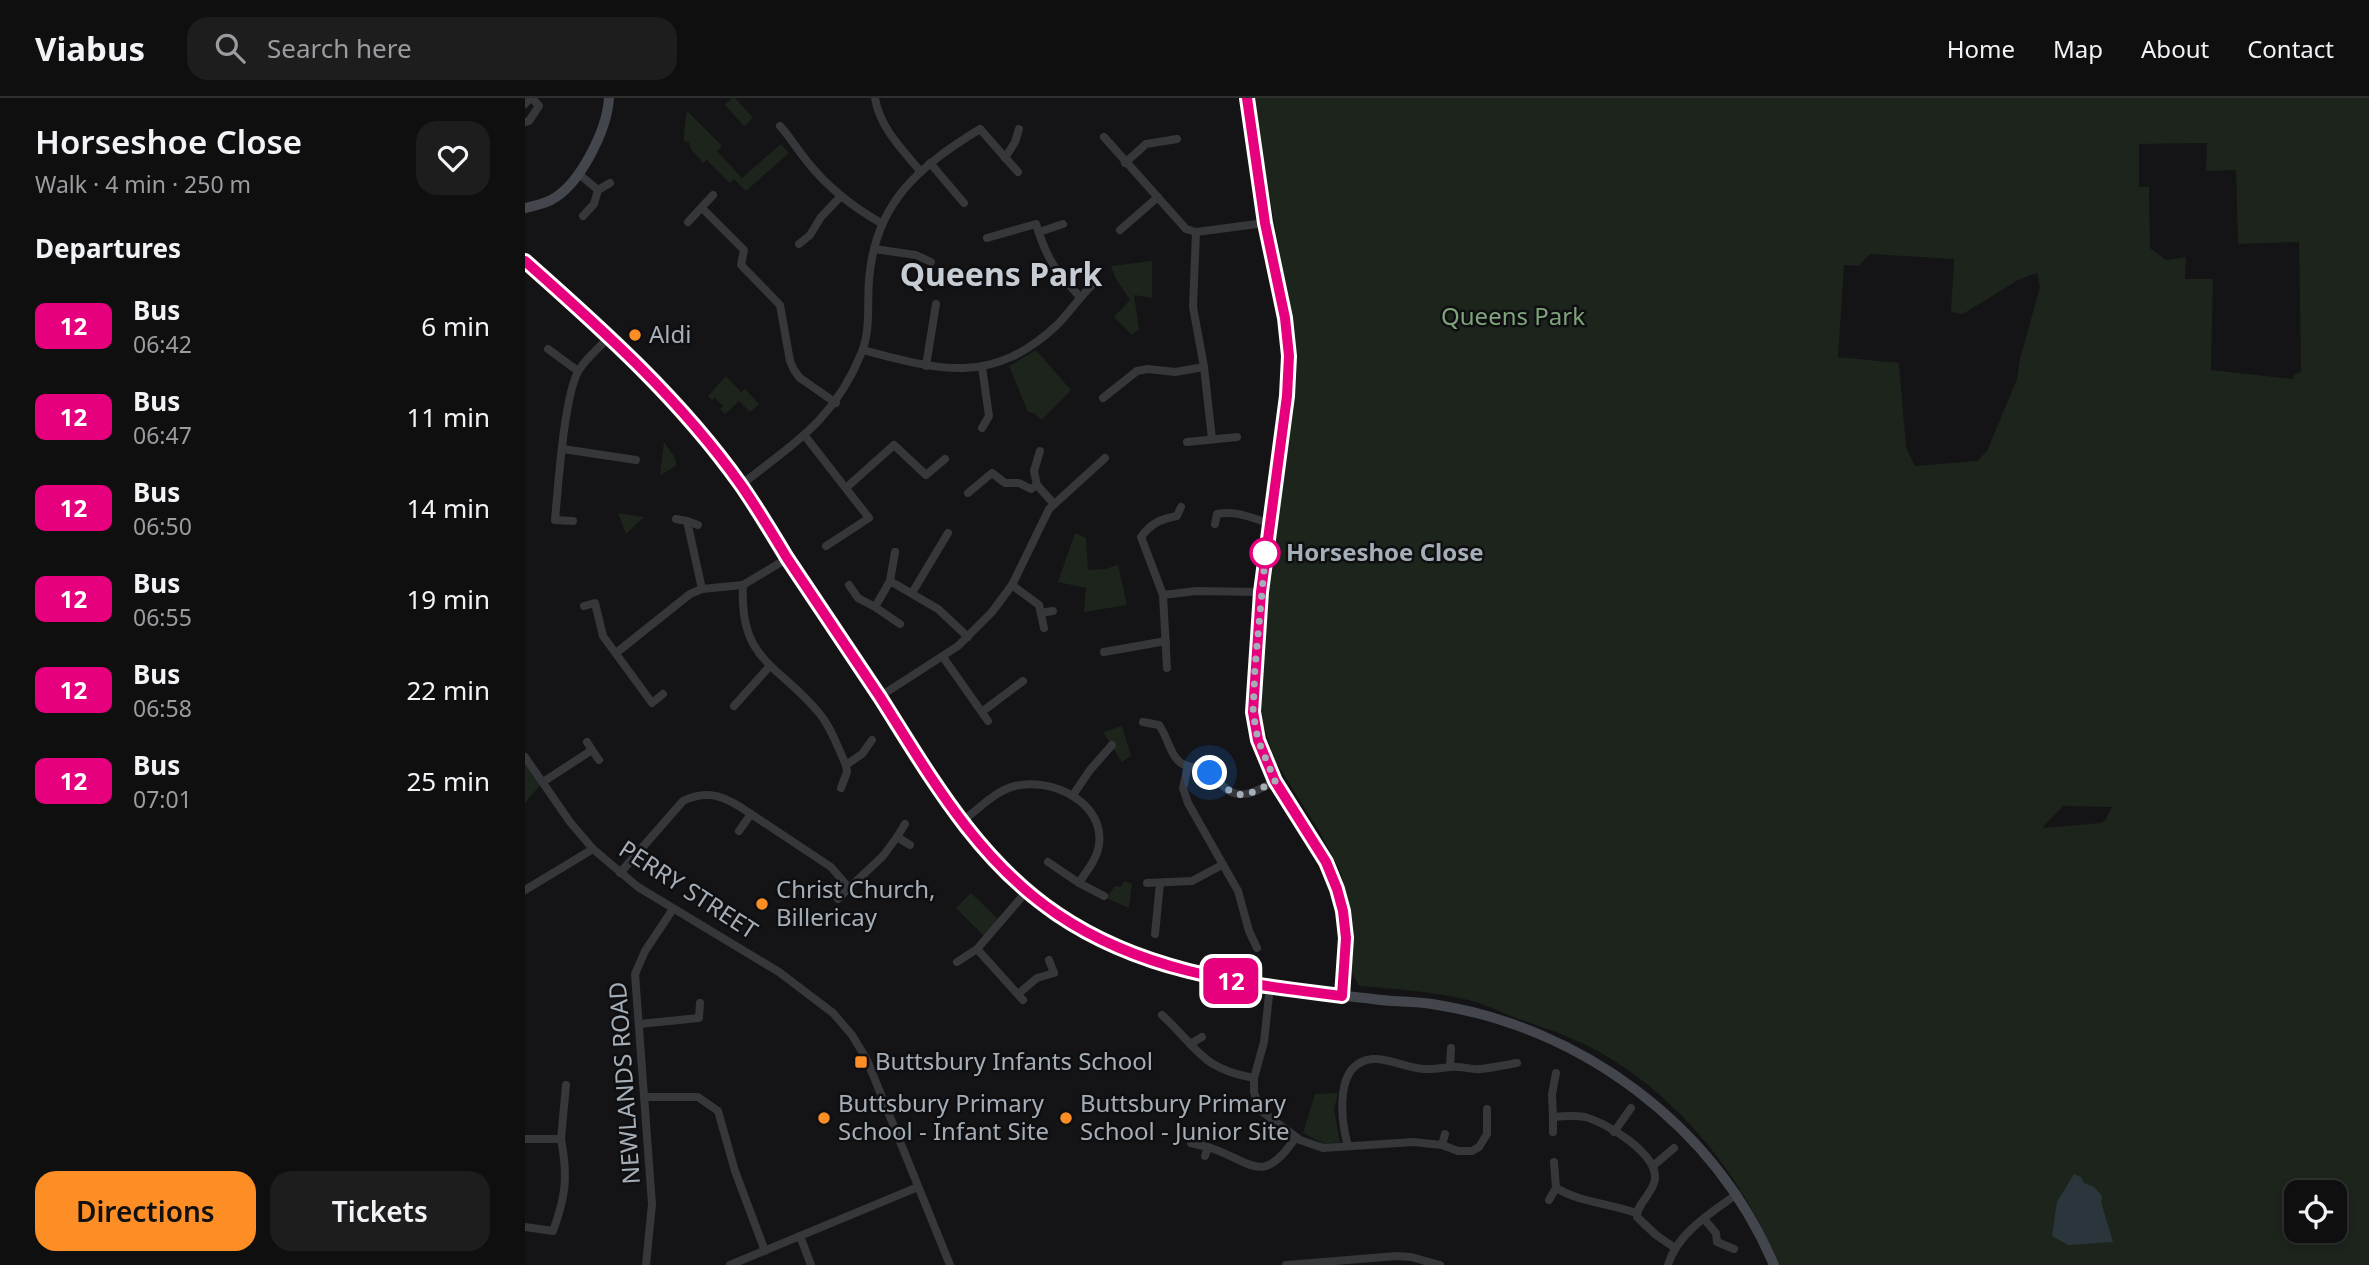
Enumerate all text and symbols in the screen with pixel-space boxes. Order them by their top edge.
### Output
search box [187,17,677,80]
text: Viabus [35,26,145,71]
icon: search [211,29,249,67]
text: Search here [267,30,412,66]
text: Home [1947,32,2015,65]
text: Map [2053,32,2103,65]
text: About [2141,32,2209,65]
text: Contact [2247,32,2334,65]
text: Horseshoe Close [35,119,302,164]
button: heart [416,121,490,195]
text: Walk · 4 min · 250 m [35,168,251,200]
text: Departures [35,230,181,266]
district label: Queens Park [900,252,1102,295]
text: Bus [133,292,180,328]
park label: Queens Park [1441,299,1585,332]
text: 6 min [421,308,490,344]
text: 12 [60,309,87,342]
place label: Aldi [649,317,691,350]
marker: Aldi [627,327,643,343]
text: 06:42 [133,328,192,360]
text: Bus [133,383,180,419]
text: 11 min [406,399,490,435]
text: 12 [60,400,87,433]
text: 06:47 [133,419,192,451]
text: Bus [133,474,180,510]
text: 14 min [406,490,490,526]
text: 12 [60,491,87,524]
text: 06:50 [133,510,192,542]
place label: Horseshoe Close [1286,535,1484,568]
marker: Horseshoe Close [1250,538,1280,568]
text: Bus [133,565,180,601]
text: 19 min [406,581,490,617]
text: 12 [60,582,87,615]
text: 06:55 [133,601,192,633]
text: Bus [133,656,180,692]
text: 22 min [406,672,490,708]
text: 12 [60,673,87,706]
text: 06:58 [133,692,192,724]
text: Bus [133,747,180,783]
your location [1192,755,1227,790]
text: 25 min [406,763,490,799]
text: 12 [60,764,87,797]
text: 07:01 [133,783,192,815]
street label: PERRY STREET [613,832,765,946]
place label: Christ Church, Billericay [776,872,936,933]
marker: Christ Church, Billericay [754,896,770,912]
line badge: 12 [1199,958,1263,1004]
text: 12 [1217,964,1245,997]
street label: NEWLANDS ROAD [600,981,647,1186]
place label: Buttsbury Infants School [875,1044,1153,1077]
marker: Buttsbury Infants School [853,1054,869,1070]
place label: Buttsbury Primary School - Infant Site [838,1086,1049,1147]
place label: Buttsbury Primary School - Junior Site [1080,1086,1290,1147]
marker: Buttsbury Primary School - Infant Site [816,1110,832,1126]
marker: Buttsbury Primary School - Junior Site [1058,1110,1074,1126]
button: Directions [35,1171,256,1251]
button: Tickets [270,1171,490,1251]
map controls [2284,1180,2347,1243]
button: locate [2284,1180,2347,1243]

